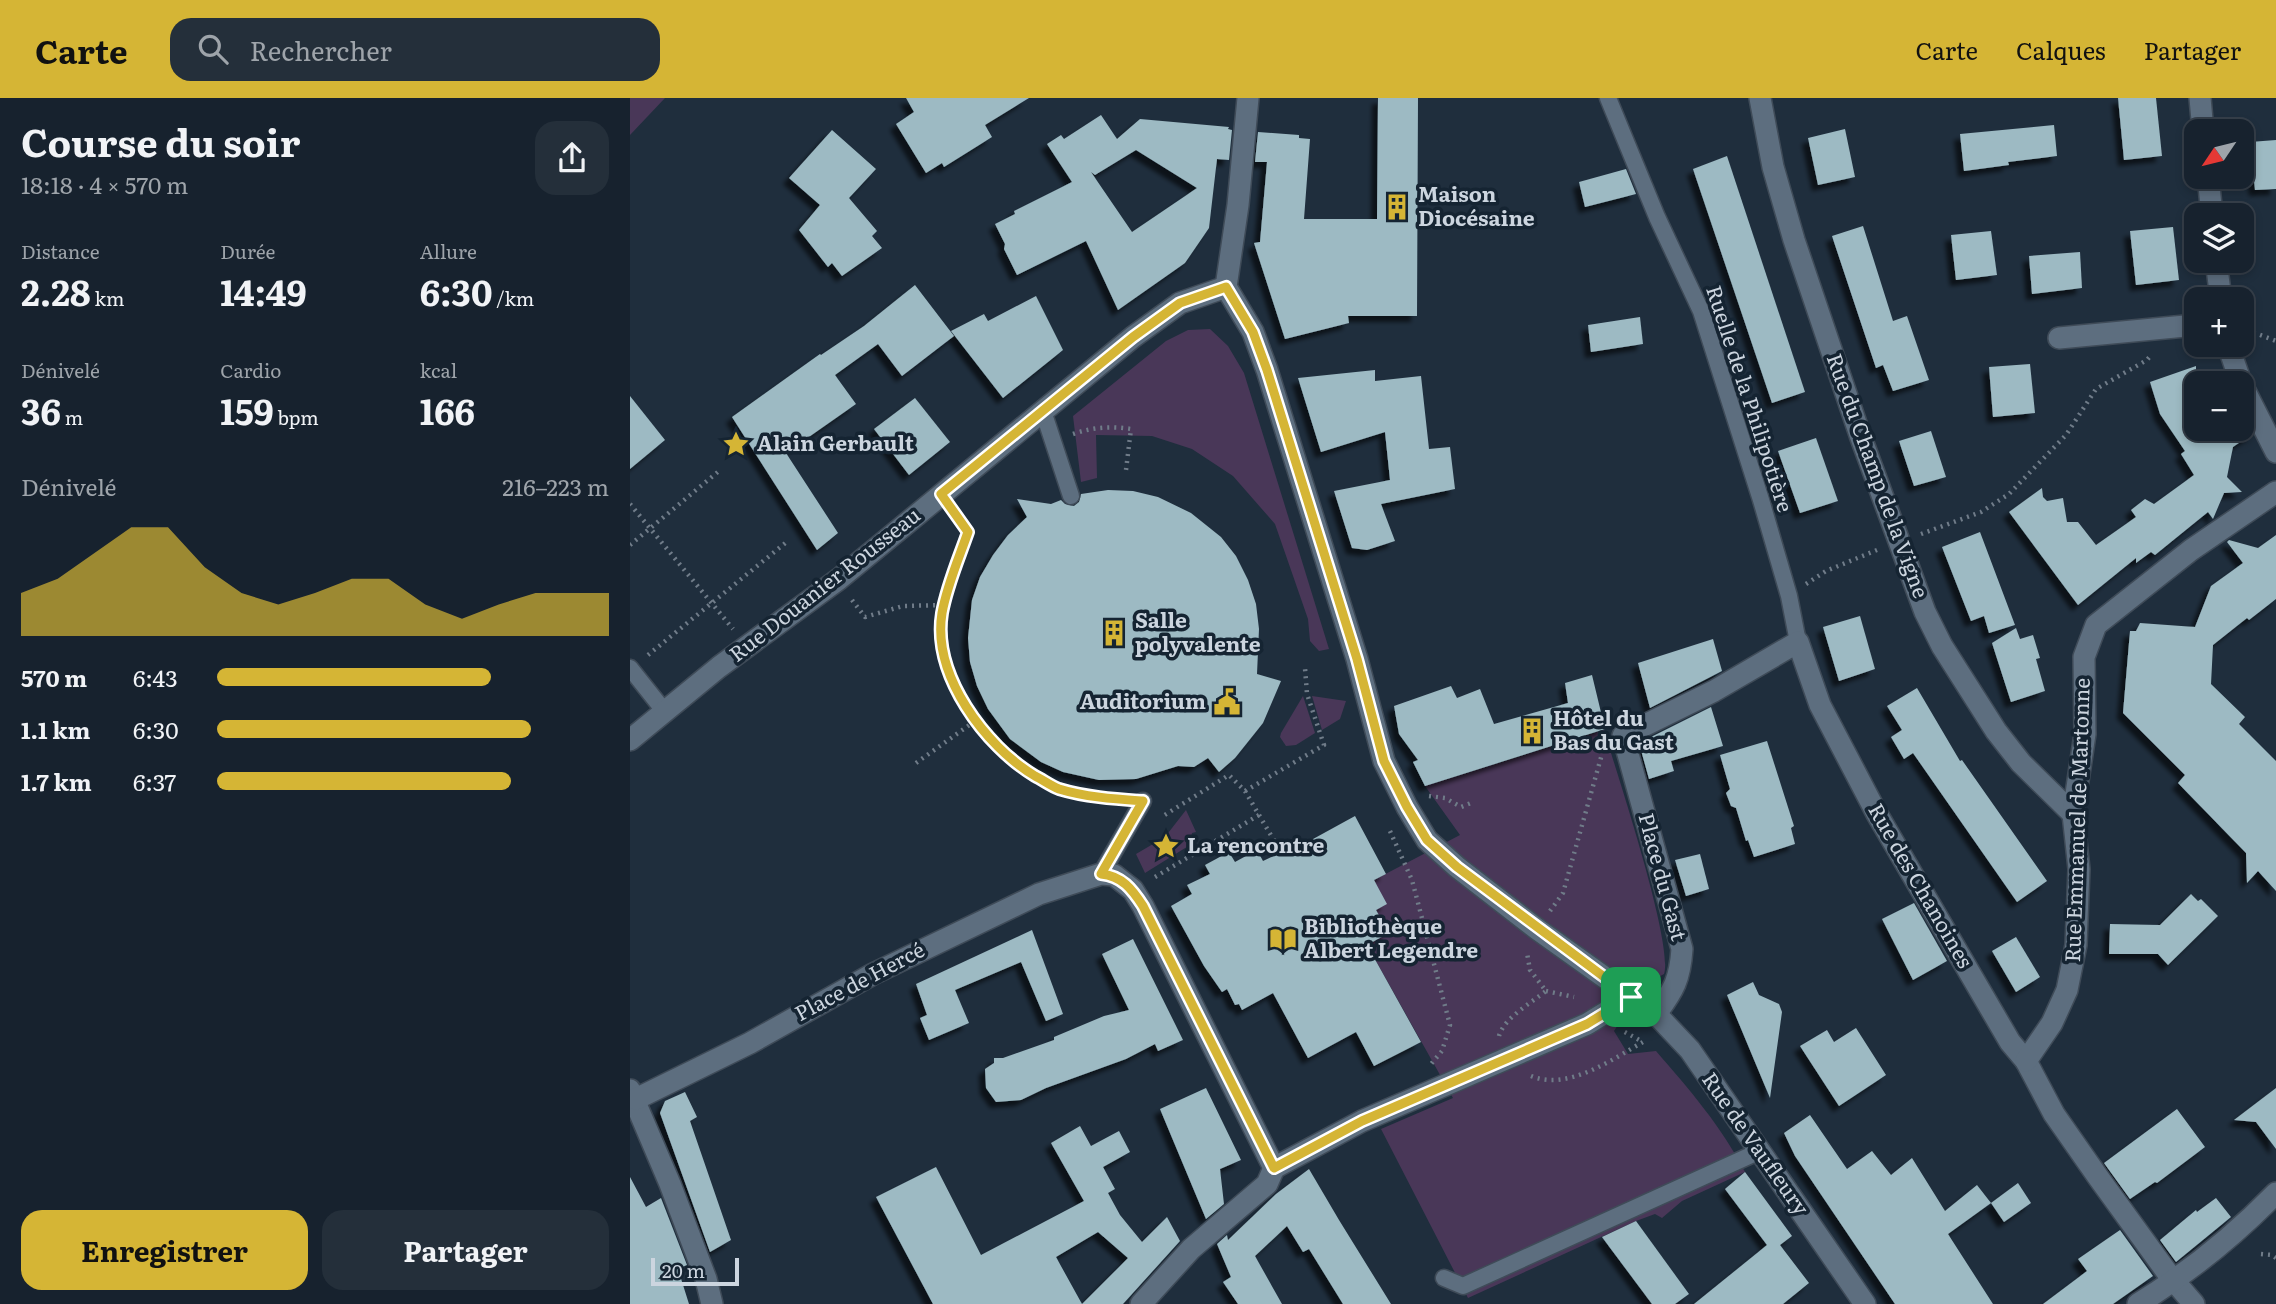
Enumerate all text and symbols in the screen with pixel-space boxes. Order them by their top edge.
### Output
search box [170,18,660,81]
text: Carte [35,25,128,74]
icon: search [194,30,232,68]
text: Rechercher [250,30,392,69]
text: Carte [1915,32,1978,67]
text: Calques [2016,32,2106,67]
text: Partager [2144,32,2241,67]
text: Course du soir [21,112,300,169]
north arrow [2184,119,2254,189]
map controls [2184,119,2254,441]
button: share [535,121,609,195]
text: 18:18 · 4 × 570 m [21,167,188,201]
place label: Maison Diocésaine [1418,177,1535,232]
building icon: Maison Diocésaine [1382,192,1412,222]
button: layers [2184,203,2254,273]
text: Distance [21,237,100,265]
text: Durée [220,237,275,265]
text: Allure [420,237,477,265]
text: 2.28 [21,265,91,317]
text: 14:49 [220,265,307,317]
text: 6:30 [420,265,492,317]
street label: Ruelle de la Philipotière [1700,281,1803,516]
text: km [91,284,124,312]
text: /km [492,284,534,312]
button: + [2184,287,2254,357]
street label: Rue du Champ de la Vigne [1821,348,1938,602]
text: Dénivelé [21,356,100,384]
text: Cardio [220,356,281,384]
text: kcal [420,356,457,384]
button: − [2184,371,2254,441]
text: 36 [21,384,61,436]
text: 159 [220,384,274,436]
text: 166 [420,384,475,436]
text: m [61,403,83,431]
text: bpm [274,403,319,431]
place label: Alain Gerbault [757,426,915,457]
place icon: Alain Gerbault [721,429,751,459]
text: Dénivelé [21,469,117,503]
text: 216–223 m [502,469,609,503]
street label: Rue Douanier Rousseau [721,498,926,668]
place label: Salle polyvalente [1135,603,1261,658]
building icon: Salle polyvalente [1099,618,1129,648]
text: 570 m [21,660,87,694]
text: 6:43 [133,660,178,694]
street label: Rue Emmanuel de Martonne [2055,677,2096,963]
place label: Auditorium [1080,684,1206,715]
public building icon: Auditorium [1212,687,1242,717]
place label: Hôtel du Bas du Gast [1553,701,1675,756]
text: 1.1 km [21,712,91,746]
text: 6:30 [133,712,179,746]
building icon: Hôtel du Bas du Gast [1517,716,1547,746]
text: 1.7 km [21,764,92,798]
text: 6:37 [133,764,176,798]
street label: Rue des Chanoines [1862,796,1982,973]
street label: Place du Gast [1632,809,1696,944]
place label: La rencontre [1187,828,1325,859]
place icon: La rencontre [1151,831,1181,861]
place label: Bibliothèque Albert Legendre [1304,909,1478,964]
library icon: Bibliothèque Albert Legendre [1268,924,1298,954]
street label: Place de Hercé [788,932,929,1027]
pin [1601,967,1661,1027]
icon: arrive [1612,978,1650,1016]
street label: Rue de Vaufleury [1696,1065,1819,1221]
button: Enregistrer [21,1210,308,1290]
button: Partager [322,1210,609,1290]
scale bar [651,1255,738,1287]
text: 20 m [662,1256,705,1284]

